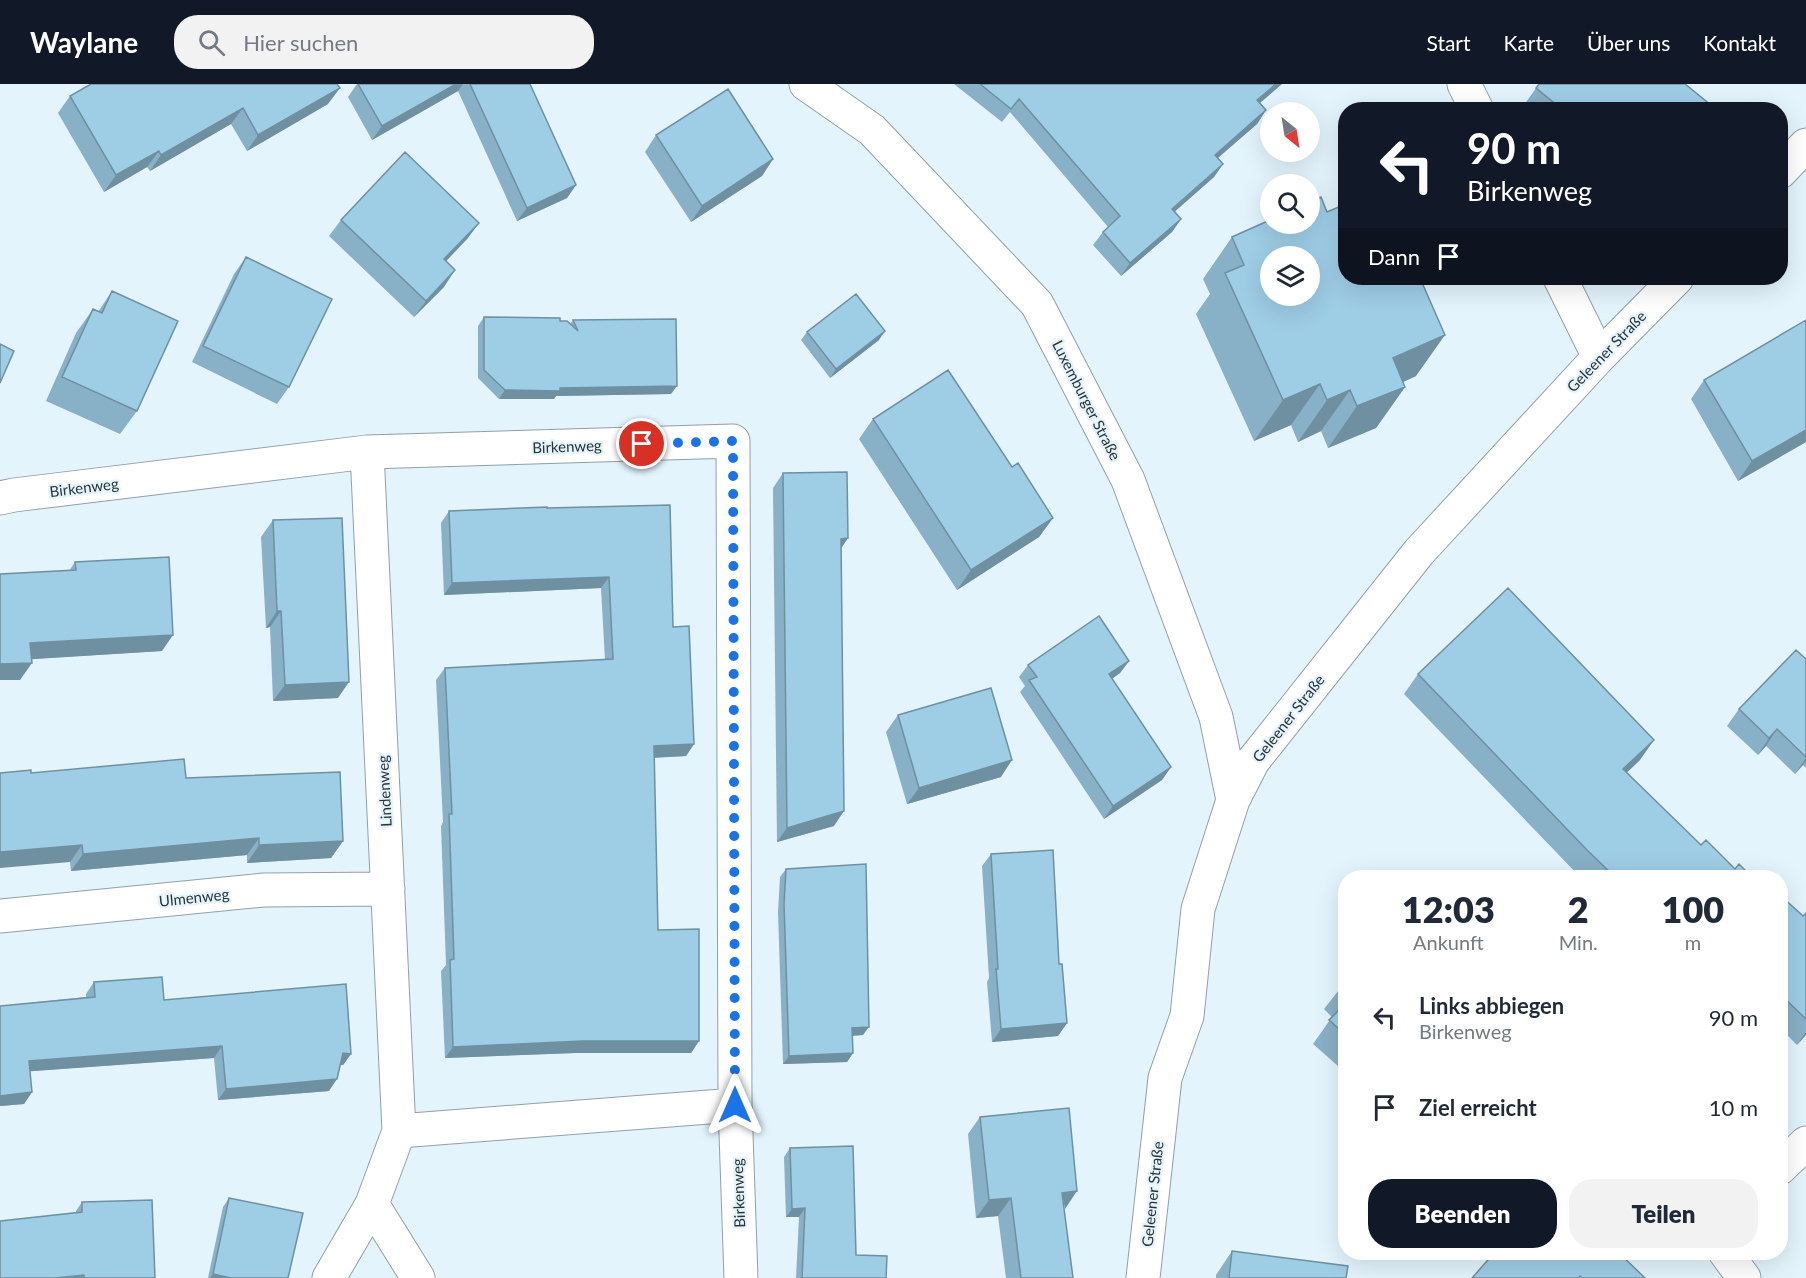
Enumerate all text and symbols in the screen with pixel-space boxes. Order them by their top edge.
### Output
search box [174,15,594,69]
text: Waylane [30,25,138,59]
icon: search [195,26,228,59]
text: Hier suchen [243,29,358,56]
text: Start [1426,30,1471,55]
text: Karte [1504,30,1554,55]
text: Über uns [1587,30,1670,55]
text: Kontakt [1703,30,1776,55]
north arrow [1260,102,1320,162]
map controls [1260,102,1320,306]
text: 90 m [1467,123,1561,173]
icon: left [1368,126,1446,204]
button: search [1260,174,1320,234]
text: Birkenweg [1467,174,1592,207]
icon: arrive [1432,240,1465,273]
text: Dann [1368,243,1420,270]
button: layers [1260,246,1320,306]
street label: Geleener Straße [1563,307,1649,395]
street label: Luxemburger Straße [1049,337,1125,463]
pin [616,418,667,469]
icon: arrive [625,427,658,460]
street label: Birkenweg [532,436,602,456]
street label: Birkenweg [48,474,120,500]
street label: Geleener Straße [1248,671,1328,765]
street label: Lindenweg [373,755,395,827]
street label: Ulmenweg [158,884,230,910]
text: 12:03 [1402,887,1495,931]
text: 2 [1568,887,1589,931]
text: 100 [1662,887,1724,931]
text: Ankunft [1413,930,1484,954]
text: Min. [1559,930,1598,954]
text: m [1685,930,1701,954]
text: Links abbiegen [1419,992,1564,1019]
icon: left [1368,1001,1401,1034]
text: 90 m [1709,1004,1758,1031]
text: Birkenweg [1419,1019,1512,1043]
position arrow [703,1073,767,1137]
icon: arrive [1368,1091,1401,1124]
text: Ziel erreicht [1419,1094,1537,1121]
text: 10 m [1709,1094,1758,1121]
street label: Geleener Straße [1138,1140,1167,1248]
street label: Birkenweg [728,1158,748,1228]
button: Beenden [1368,1179,1557,1248]
button: Teilen [1569,1179,1758,1248]

